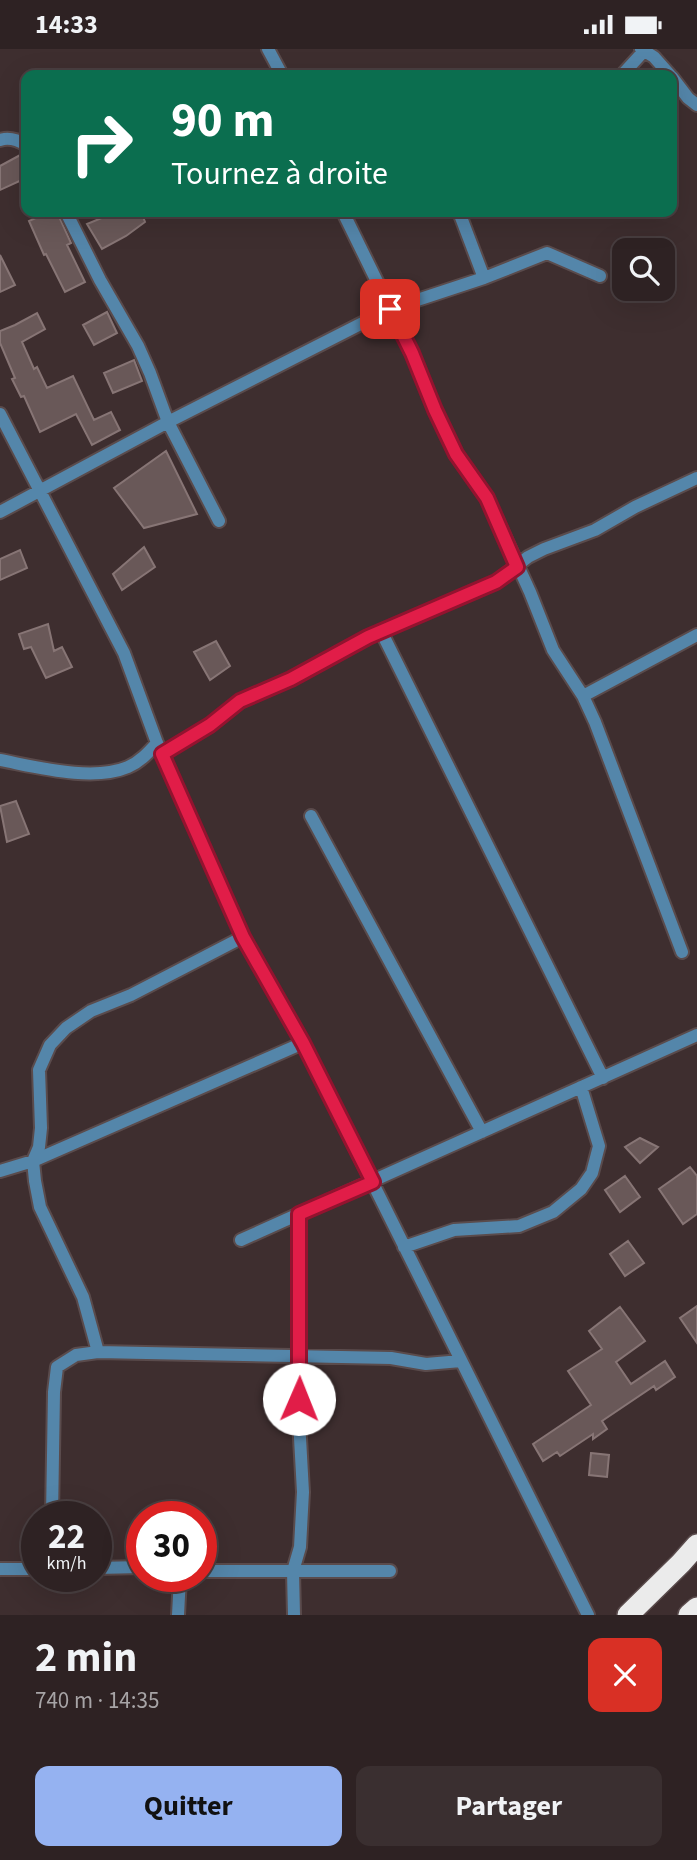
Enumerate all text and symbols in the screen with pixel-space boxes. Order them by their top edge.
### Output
text: 14:33 [35,6,98,43]
text: 90 m [171,86,275,156]
icon: right [56,98,147,189]
text: Tournez à droite [171,151,388,197]
map controls [612,238,675,301]
button: search [612,238,675,301]
pin [360,279,420,339]
icon: arrive [371,290,409,328]
position arrow [262,1362,336,1436]
speed limit sign: 30 [126,1501,217,1592]
text: 22 [48,1512,85,1562]
text: km/h [47,1551,86,1576]
text: 2 min [35,1628,137,1688]
button: close [588,1638,662,1712]
text: 740 m · 14:35 [35,1684,159,1717]
button: Quitter [35,1766,342,1846]
button: Partager [356,1766,662,1846]

